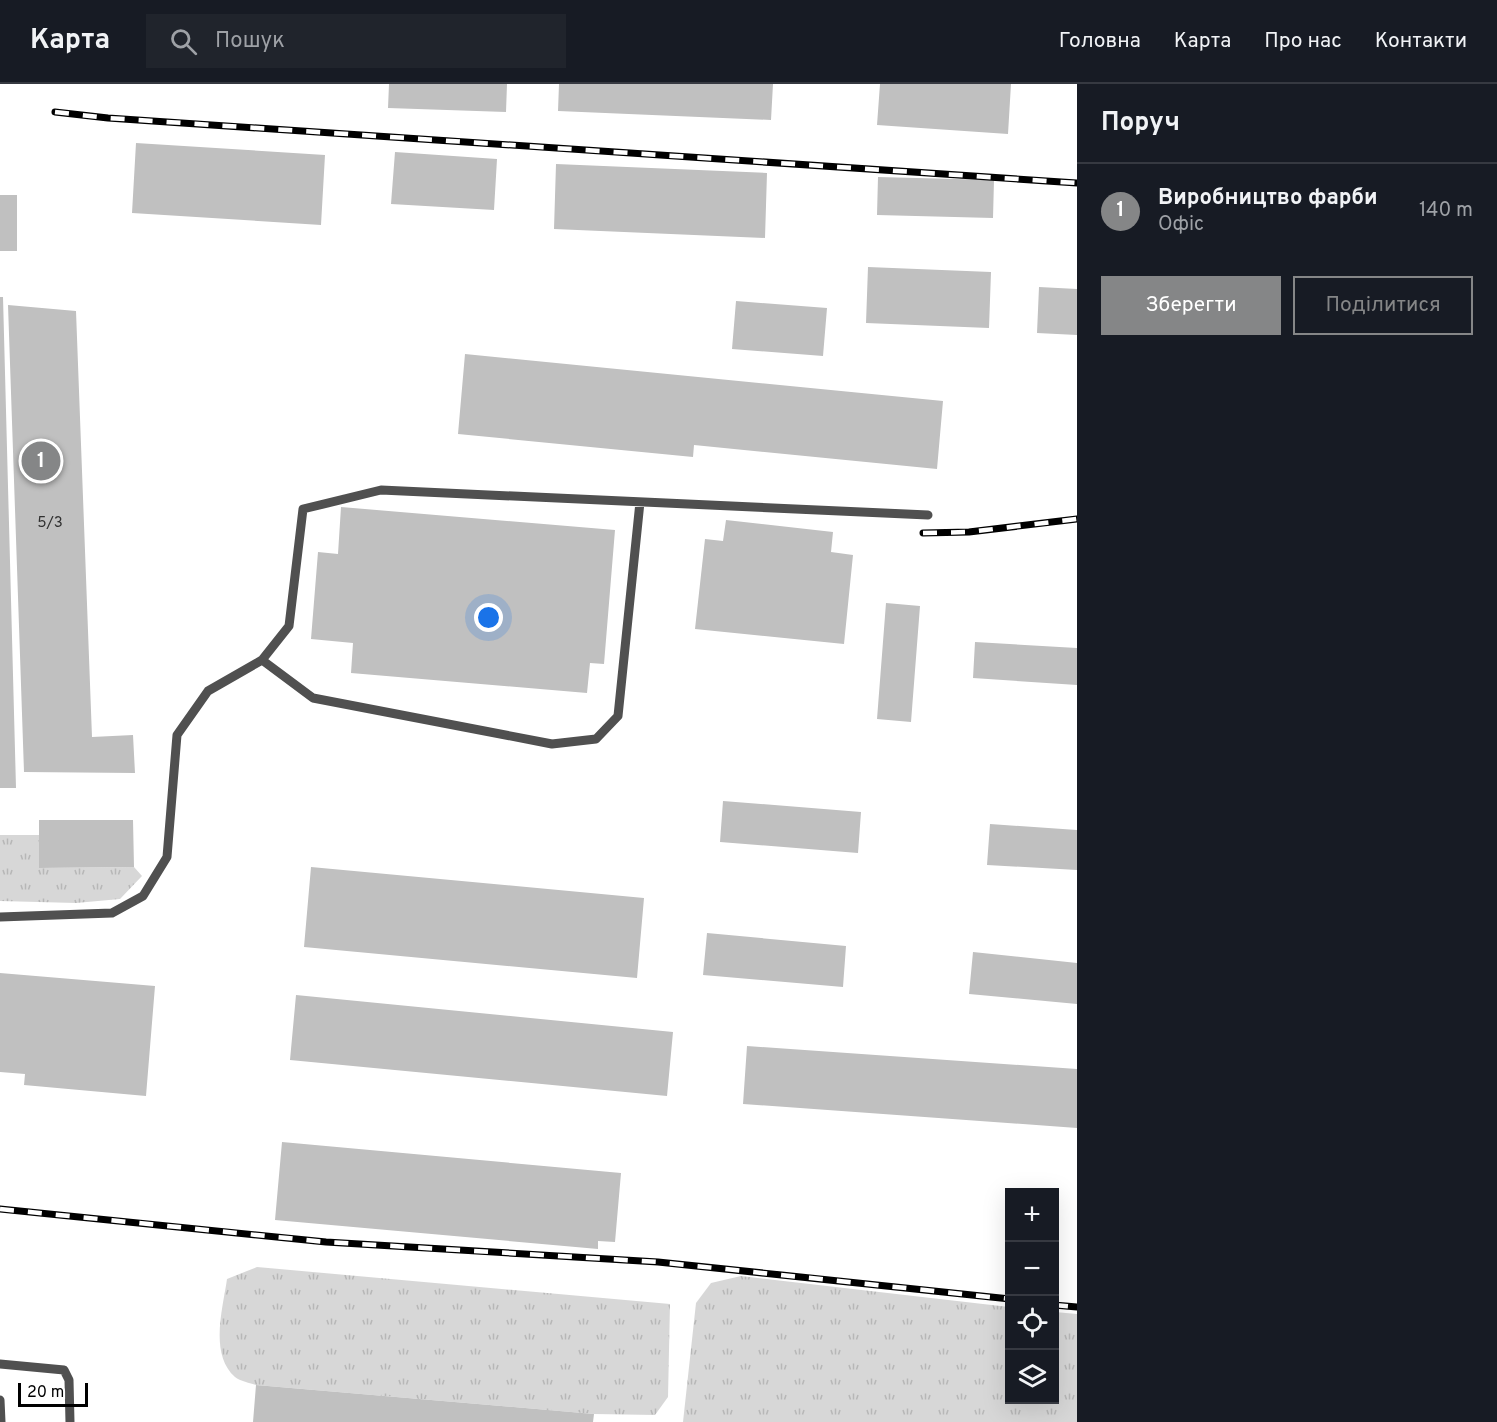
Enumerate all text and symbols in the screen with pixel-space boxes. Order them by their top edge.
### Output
search box [146,14,566,68]
text: Карта [30,23,110,59]
icon: search [167,25,200,58]
text: Пошук [215,28,285,55]
text: Головна [1059,28,1141,55]
text: Карта [1174,28,1231,55]
text: Про нас [1264,28,1342,55]
text: Контакти [1375,28,1467,55]
text: Поруч [1101,107,1180,140]
text: Виробництво фарби [1158,185,1378,212]
text: 1 [1117,198,1125,224]
text: 140 m [1419,198,1473,224]
text: Офіс [1158,212,1204,238]
button: Зберегти [1101,276,1281,335]
button: Поділитися [1293,276,1473,335]
pin: 1 [22,438,60,484]
house number: 5/3 [37,514,63,533]
your location [474,603,503,632]
map controls [1005,1188,1059,1404]
button: + [1005,1188,1059,1242]
button: − [1005,1242,1059,1296]
button: locate [1005,1296,1059,1350]
button: layers [1005,1350,1059,1404]
scale bar [18,1380,88,1408]
text: 20 m [27,1383,64,1403]

